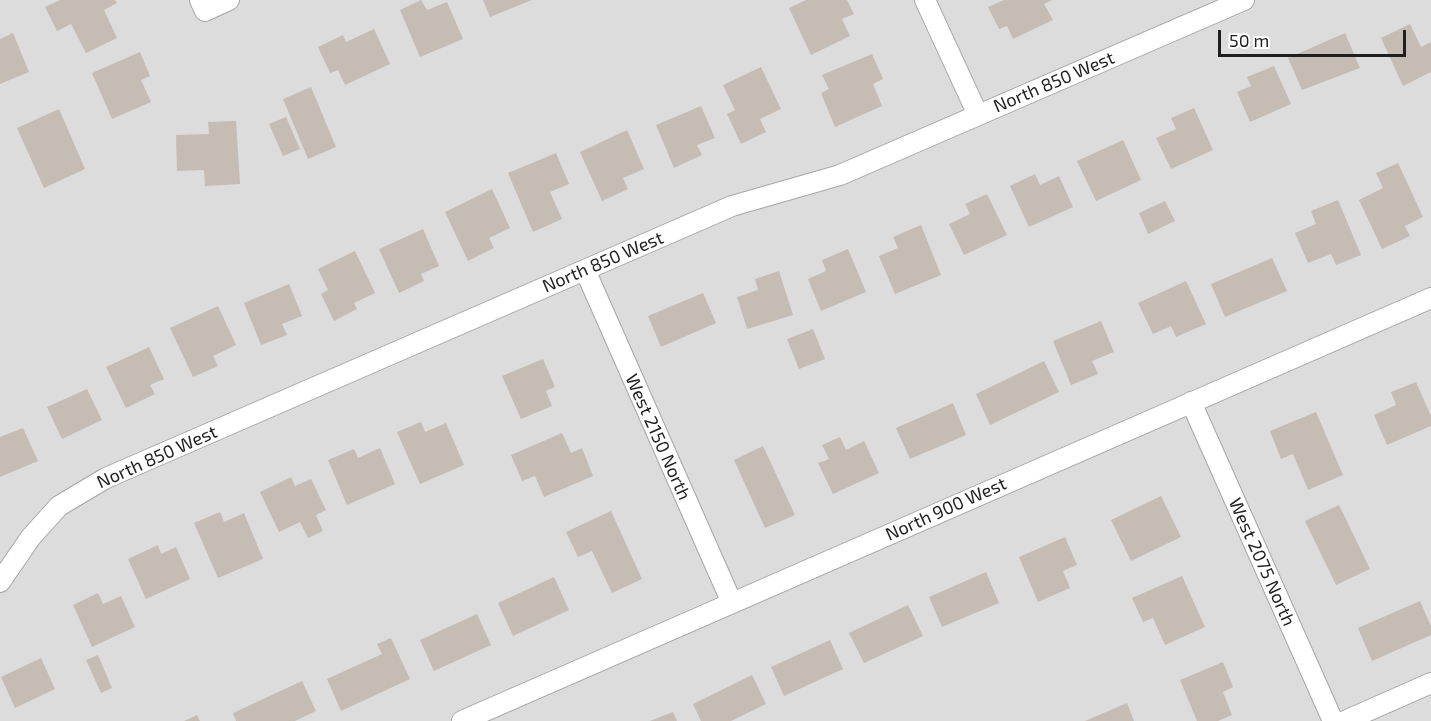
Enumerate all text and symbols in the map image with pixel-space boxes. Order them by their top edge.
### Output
scale bar [1221,18,1408,56]
text: 50 m [1229,29,1269,51]
street label: North 850 West [990,47,1118,117]
street label: North 850 West [539,227,667,297]
street label: West 2150 North [621,371,695,503]
street label: North 850 West [94,421,220,493]
street label: North 900 West [882,473,1010,545]
street label: West 2075 North [1224,495,1300,629]

